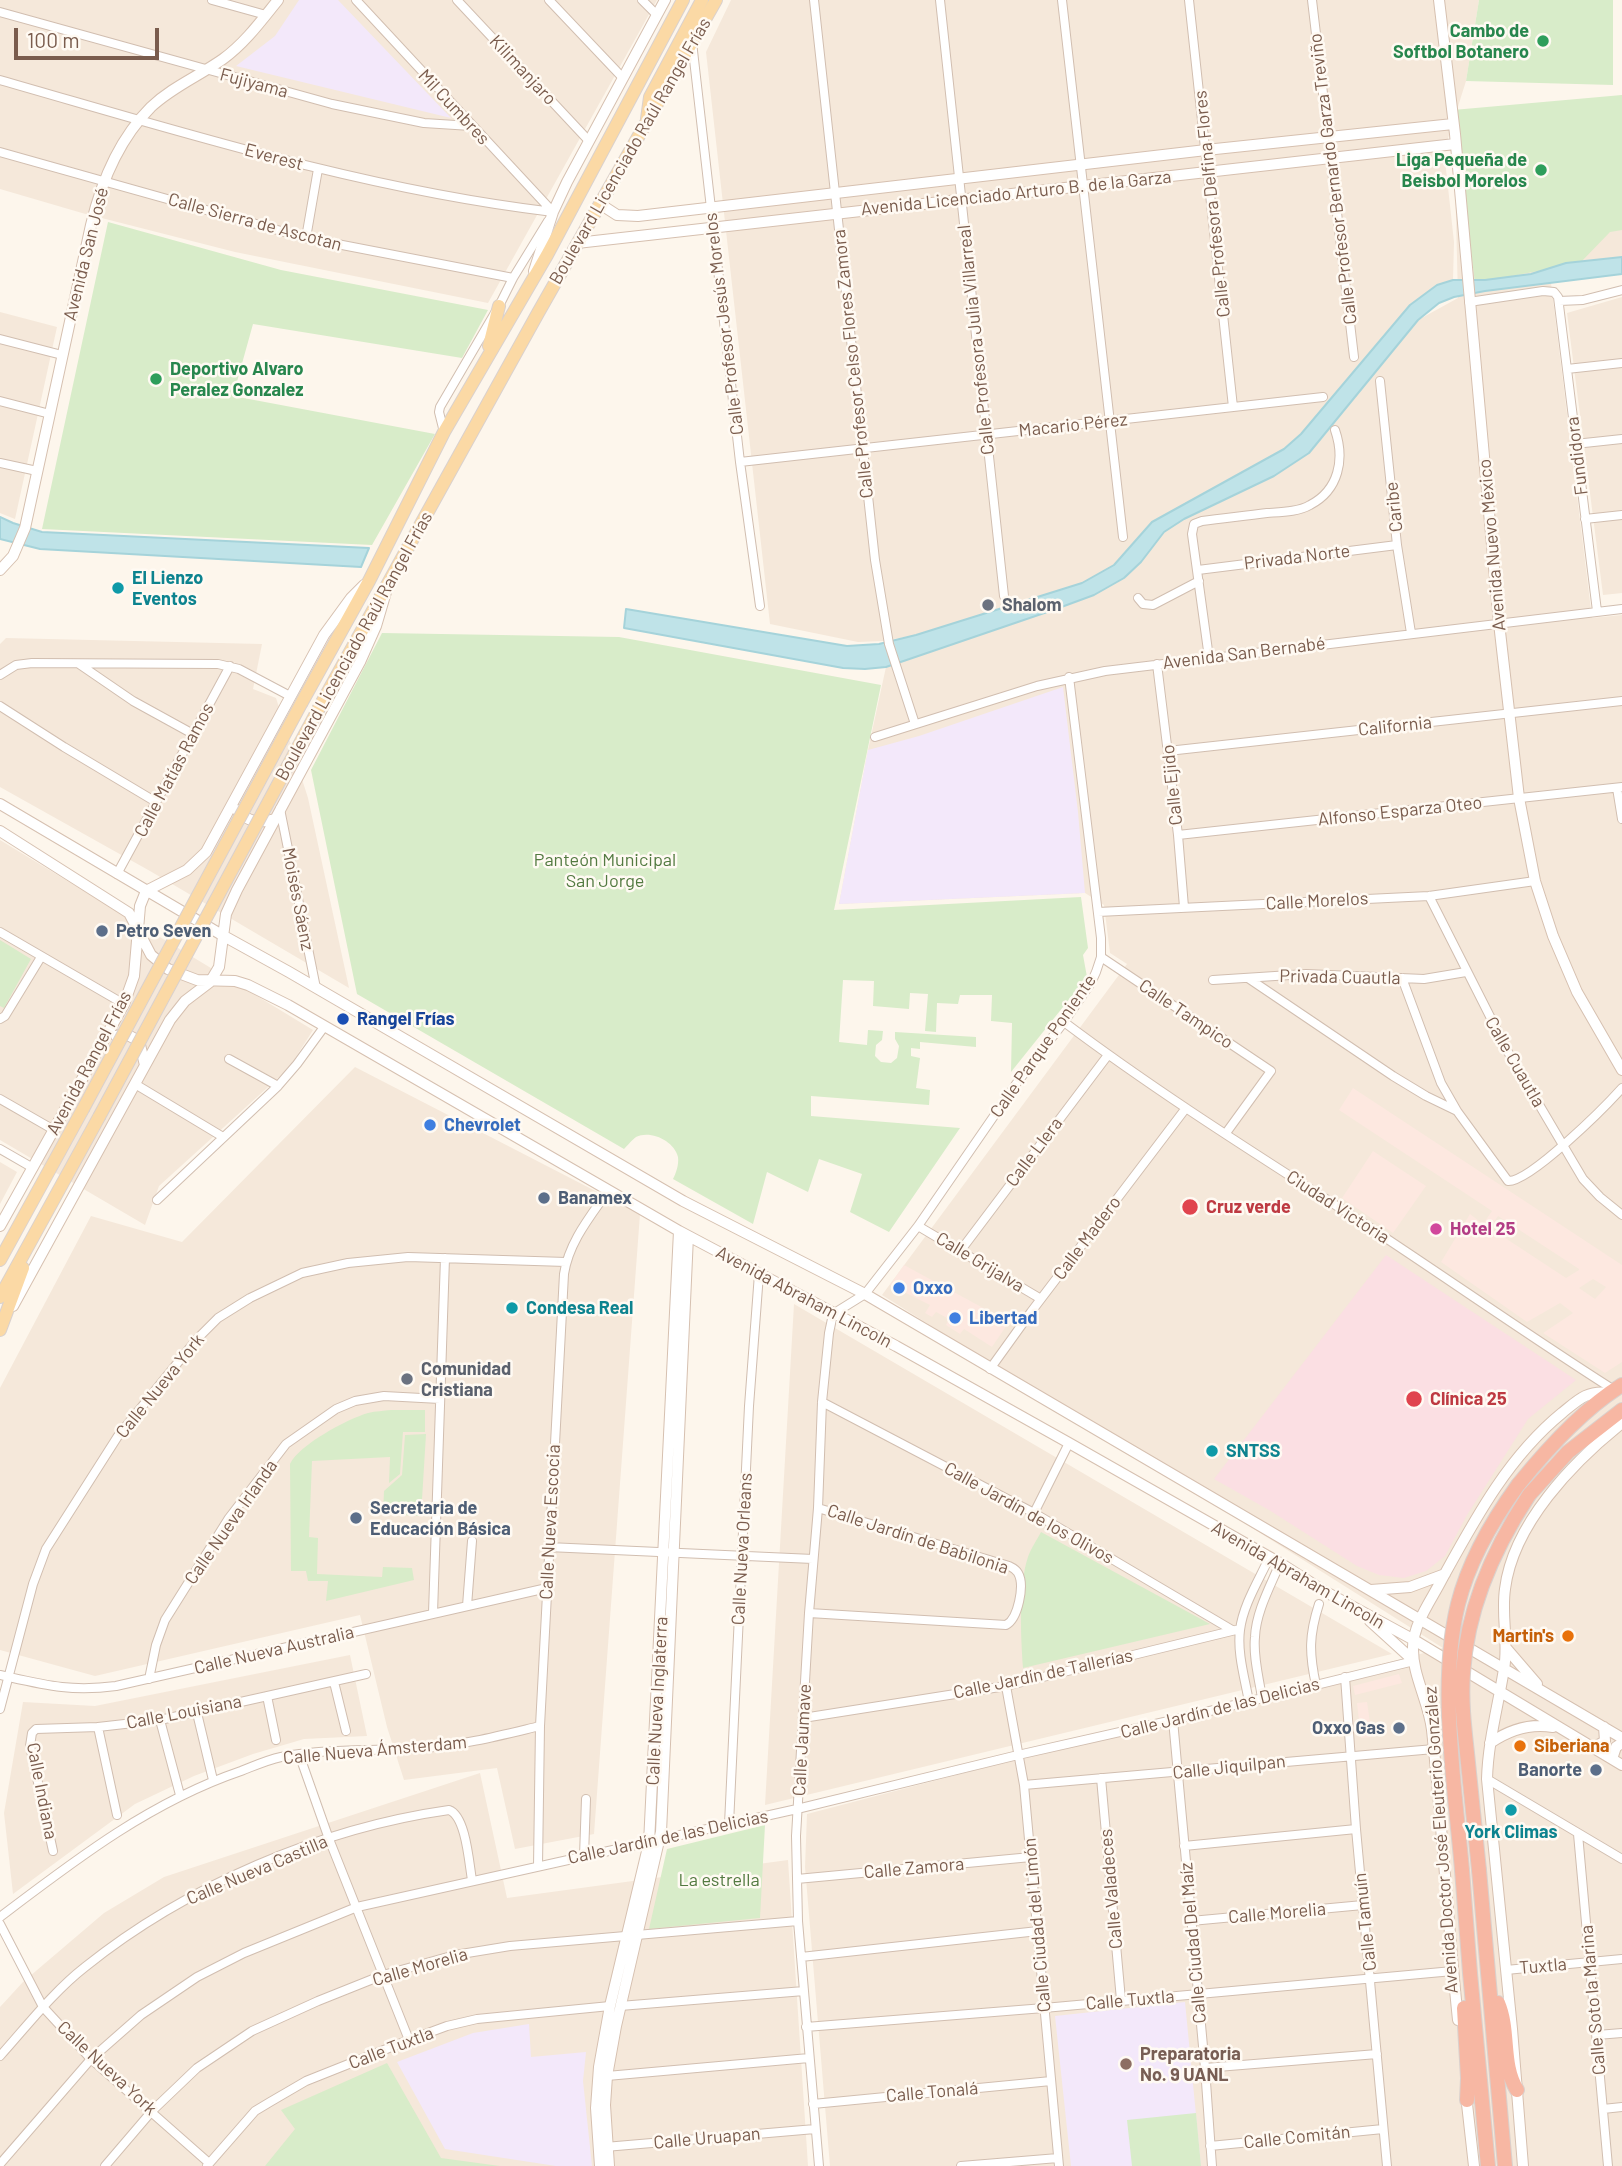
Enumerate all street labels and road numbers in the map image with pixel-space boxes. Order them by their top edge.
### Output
street label: Boulevard Licenciado Raúl Rangel Frías [545,14,715,288]
street label: Kilimanjaro [485,30,561,110]
street label: Calle Profesor Bernardo Garza Treviño [1304,32,1362,326]
street label: Fujiyama [217,64,291,102]
street label: Mil Cumbres [414,65,494,149]
street label: Calle Profesora Delfina Flores [1189,89,1235,319]
street label: Everest [242,139,306,175]
street label: Avenida Licenciado Arturo B. de la Garza [860,166,1172,220]
street label: Avenida San José [59,185,113,323]
street label: Calle Sierra de Ascotan [166,188,344,256]
street label: Calle Profesor Jesús Morelos [700,212,748,436]
street label: Calle Profesora Julia Villarreal [953,224,999,456]
street label: Calle Profesor Celso Flores Zamora [828,228,878,500]
street label: Macario Pérez [1018,409,1128,441]
street label: Fundidora [1561,416,1593,496]
street label: Avenida Nuevo México [1474,458,1510,632]
street label: Caribe [1381,481,1407,533]
street label: Boulevard Licenciado Raúl Rangel Frías [271,508,437,784]
street label: Privada Norte [1243,540,1351,574]
street label: Avenida San Bernabé [1161,632,1327,674]
street label: Calle Matías Ramos [130,699,218,841]
street label: California [1357,711,1433,741]
street label: Calle Ejido [1157,744,1187,826]
street label: Alfonso Esparza Oteo [1317,792,1483,830]
street label: Moisés Sáenz [277,846,319,952]
street label: Calle Morelos [1265,888,1369,914]
street label: Privada Cuautla [1279,965,1401,989]
street label: Calle Parque Poniente [985,970,1101,1122]
street label: Calle Tampico [1135,975,1237,1053]
street label: Avenida Rangel Frías [42,987,136,1139]
street label: Calle Cuautla [1480,1013,1550,1111]
street label: Calle Llera [1001,1113,1067,1191]
street label: Ciudad Victoria [1282,1166,1394,1248]
street label: Calle Madero [1049,1192,1125,1284]
street label: Calle Grijalva [932,1227,1028,1297]
street label: Avenida Abraham Lincoln [712,1241,896,1353]
street label: Calle Nueva York [111,1329,209,1443]
street label: Calle Nueva Escocia [535,1444,565,1600]
street label: Calle Nueva Irlanda [180,1456,282,1588]
street label: Calle Jardín de los Olivos [941,1457,1117,1569]
street label: Calle Nueva Orleans [727,1472,757,1626]
street label: Calle Jardín de Babilonia [824,1499,1012,1579]
street label: Avenida Abraham Lincoln [1208,1517,1388,1633]
street label: Calle Nueva Inglaterra [642,1616,672,1786]
street label: Calle Nueva Australia [192,1621,356,1679]
street label: Calle Jardín de Tallerías [951,1644,1135,1704]
street label: Calle Jardín de las Delicias [1118,1673,1322,1743]
street label: Calle Jaumave [788,1683,816,1797]
street label: Avenida Doctor José Eleuterio González [1419,1686,1463,1994]
street label: Calle Louisiana [124,1690,244,1734]
street label: Calle Nueva Ámsterdam [282,1731,468,1769]
street label: Calle Indiana [22,1741,62,1841]
street label: Calle Jiquilpan [1171,1750,1287,1784]
street label: Calle Jardín de las Delicias [566,1805,770,1869]
street label: Calle Valadeces [1095,1828,1127,1950]
street label: Calle Nueva Castilla [183,1831,331,1909]
street label: Calle Ciudad del Limón [1019,1837,1055,2013]
street label: Calle Zamora [863,1853,965,1883]
street label: Calle Ciudad Del Maíz [1175,1862,1211,2024]
street label: Calle Tamuín [1349,1872,1381,1972]
street label: Calle Morelia [1227,1898,1327,1928]
street label: Calle Soto la Marina [1576,1924,1610,2076]
street label: Calle Morelia [370,1943,470,1991]
street label: Tuxtla [1518,1953,1568,1979]
street label: Calle Tuxtla [1085,1985,1175,2015]
street label: Calle Nueva York [53,2016,161,2120]
street label: Calle Tuxtla [346,2022,436,2074]
street label: Calle Tonalá [885,2077,979,2107]
street label: Calle Comitán [1243,2121,1351,2153]
street label: Calle Uruapan [653,2123,761,2153]

